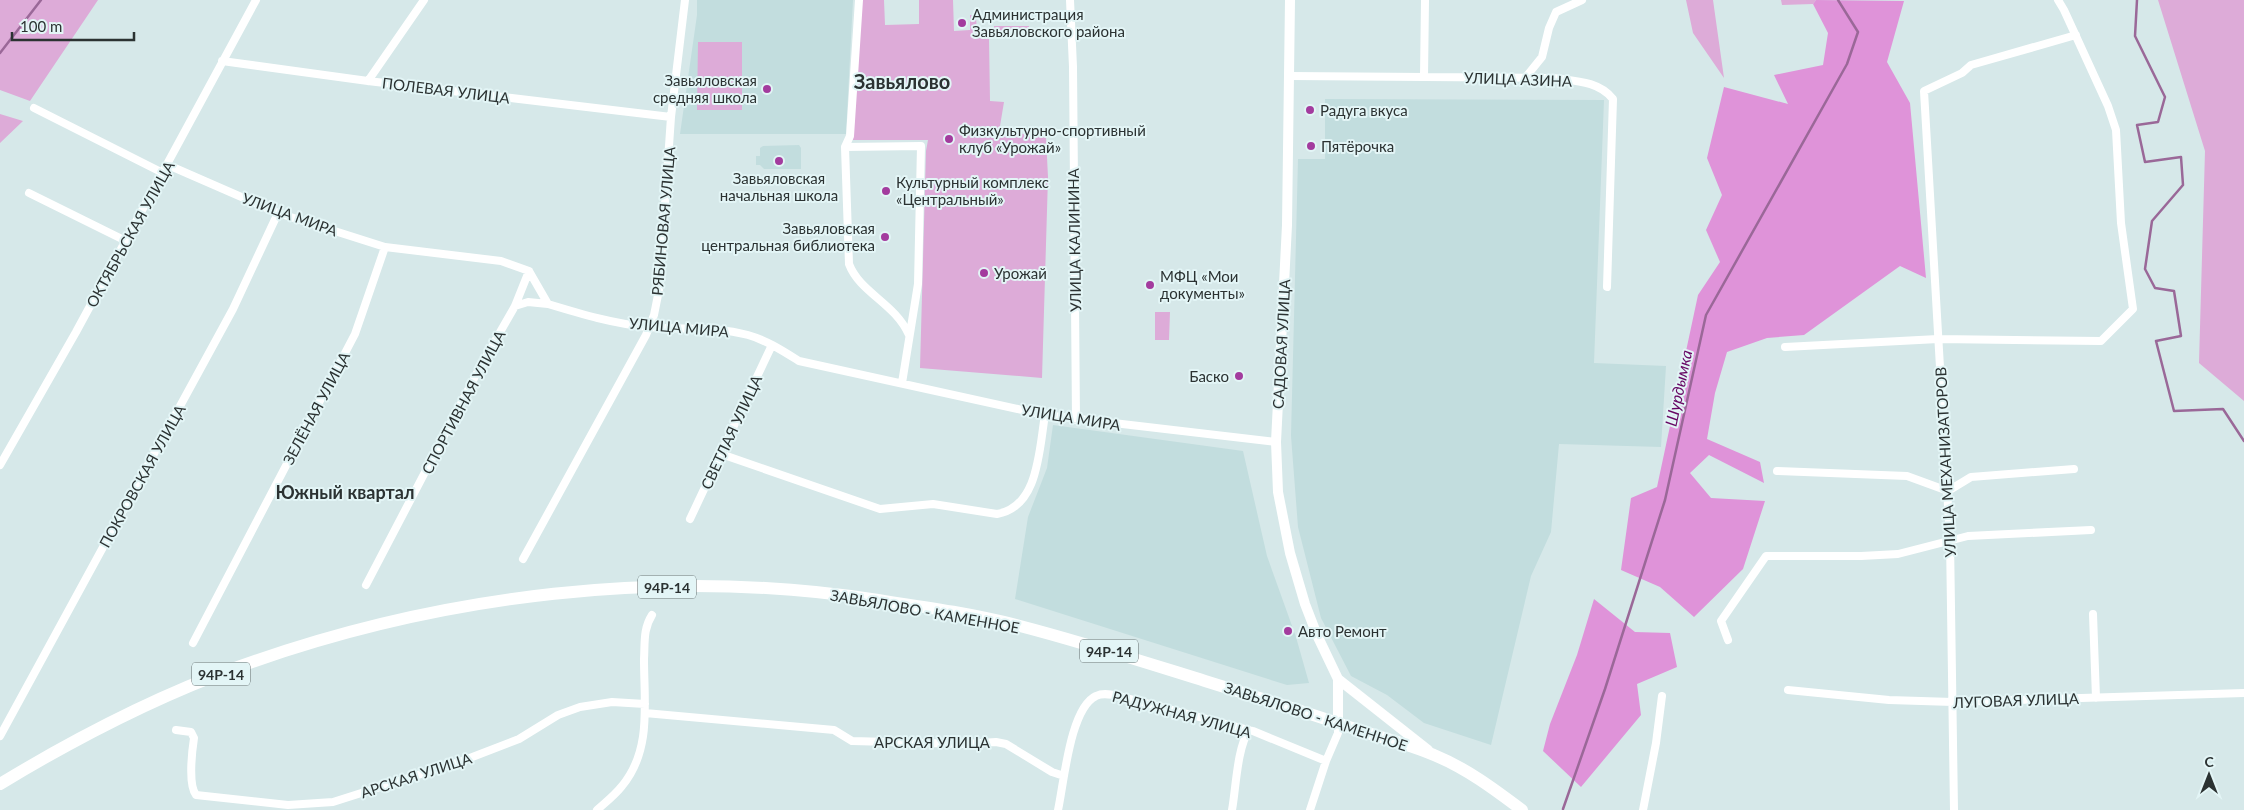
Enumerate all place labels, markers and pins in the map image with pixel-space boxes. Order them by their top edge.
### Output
place label: Администрация Завьяловского района [972,5,1125,40]
marker: Администрация Завьяловского района [956,17,968,29]
place label: Завьяловская средняя школа [653,71,757,106]
marker: Завьяловская средняя школа [761,83,773,95]
place label: Радуга вкуса [1320,101,1408,119]
marker: Радуга вкуса [1304,104,1316,116]
place label: Физкультурно-спортивный клуб «Урожай» [959,121,1146,156]
marker: Физкультурно-спортивный клуб «Урожай» [943,133,955,145]
place label: Пятёрочка [1321,137,1394,155]
marker: Пятёрочка [1305,140,1317,152]
marker: Завьяловская начальная школа [773,155,785,167]
place label: Завьяловская начальная школа [720,169,838,204]
place label: Культурный комплекс «Центральный» [896,173,1049,208]
marker: Культурный комплекс «Центральный» [880,185,892,197]
place label: Завьяловская центральная библиотека [701,219,875,254]
marker: Завьяловская центральная библиотека [879,231,891,243]
place label: Урожай [994,264,1047,282]
marker: Урожай [978,267,990,279]
place label: МФЦ «Мои документы» [1160,267,1245,302]
marker: МФЦ «Мои документы» [1144,279,1156,291]
place label: Баско [1189,367,1229,385]
marker: Баско [1233,370,1245,382]
place label: Авто Ремонт [1298,622,1387,640]
marker: Авто Ремонт [1282,625,1294,637]

